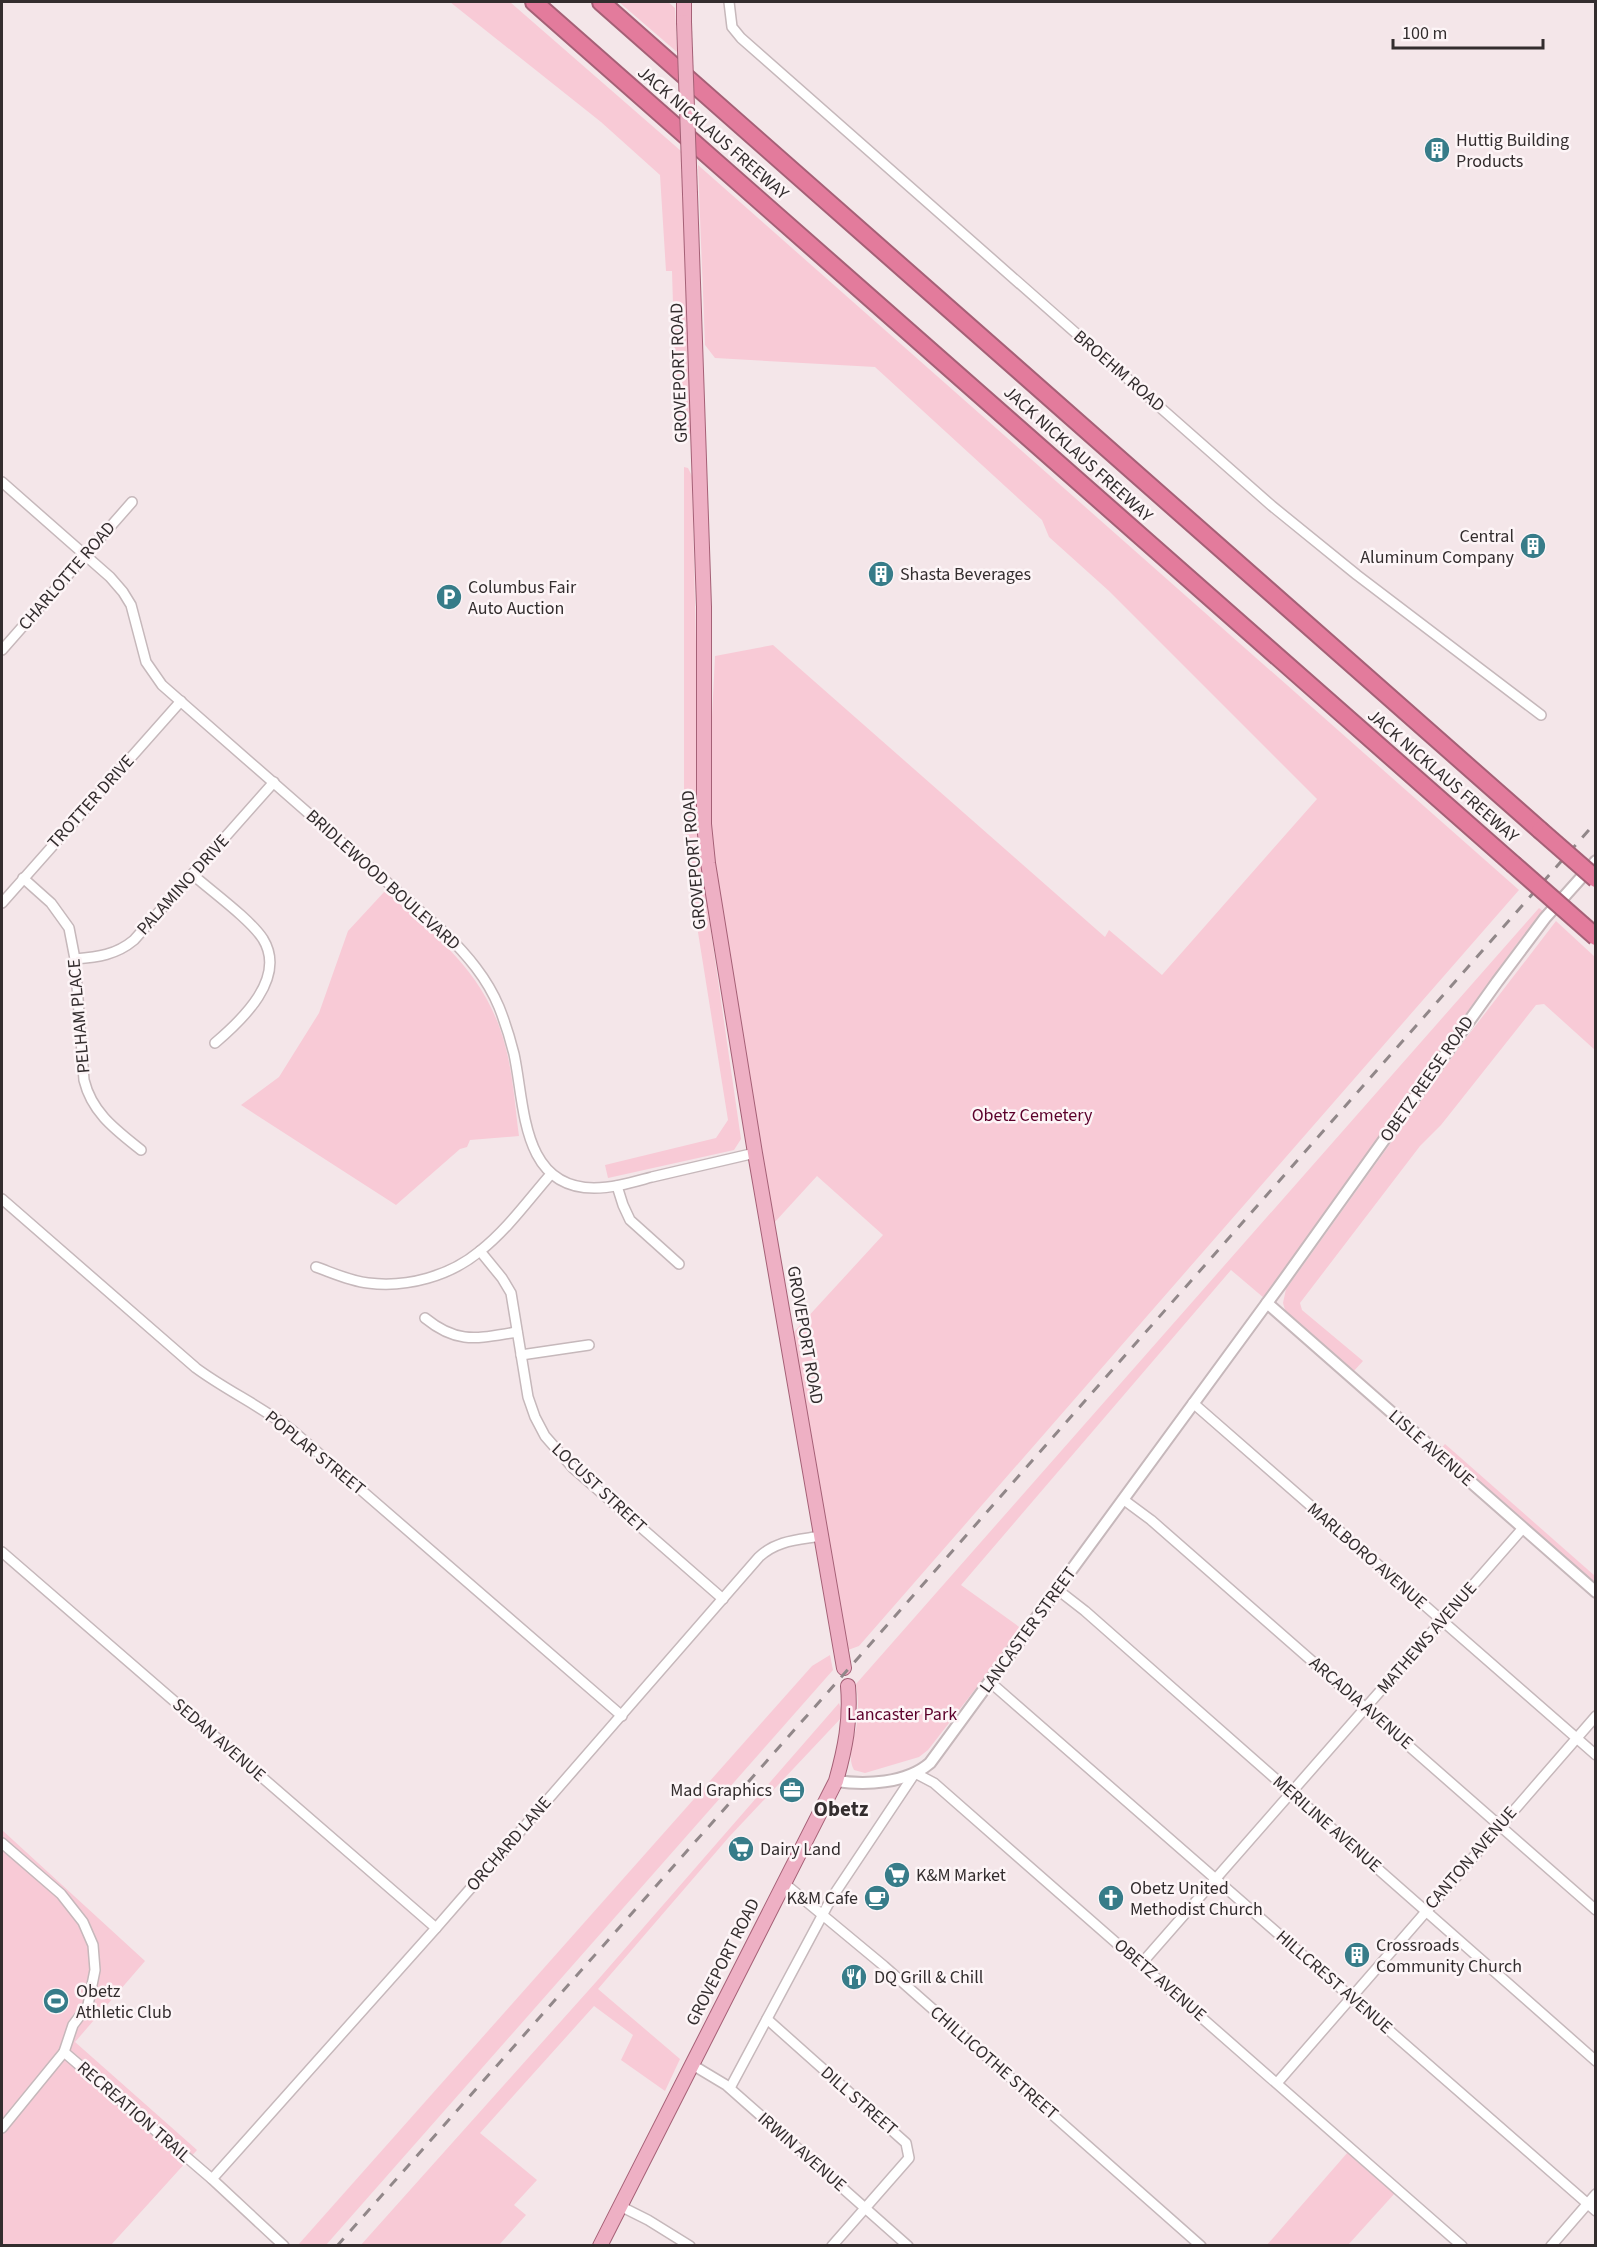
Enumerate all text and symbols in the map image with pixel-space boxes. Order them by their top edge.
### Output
scale bar [1393,12,1543,50]
text: 100 m [1402,21,1447,46]
street label: JACK NICKLAUS FREEWAY [632,60,794,206]
place label: Huttig Building Products [1456,128,1569,174]
building icon: Huttig Building Products [1422,135,1452,165]
street label: GROVEPORT ROAD [664,303,694,443]
street label: BROEHM ROAD [1068,324,1170,418]
street label: JACK NICKLAUS FREEWAY [998,380,1158,528]
street label: CHARLOTTE ROAD [13,516,121,636]
place label: Central Aluminum Company [1360,524,1515,570]
building icon: Central Aluminum Company [1518,531,1548,561]
building icon: Shasta Beverages [866,559,896,589]
place label: Shasta Beverages [900,562,1031,587]
place label: Columbus Fair Auto Auction [468,575,577,621]
parking icon: Columbus Fair Auto Auction [434,582,464,612]
street label: JACK NICKLAUS FREEWAY [1362,703,1524,849]
street label: TROTTER DRIVE [42,749,140,855]
street label: GROVEPORT ROAD [675,789,713,931]
street label: BRIDLEWOOD BOULEVARD [300,804,466,956]
street label: PALAMINO DRIVE [131,829,235,941]
street label: PELHAM PLACE [62,958,96,1074]
street label: OBETZ REESE ROAD [1374,1011,1480,1147]
park label: Obetz Cemetery [972,1103,1093,1128]
street label: GROVEPORT ROAD [781,1264,829,1406]
street label: LISLE AVENUE [1383,1404,1479,1492]
street label: POPLAR STREET [260,1405,371,1501]
street label: LOCUST STREET [546,1437,652,1539]
street label: MARLBORO AVENUE [1302,1497,1432,1615]
street label: LANCASTER STREET [974,1562,1082,1698]
street label: MATHEWS AVENUE [1371,1577,1483,1699]
street label: ARCADIA AVENUE [1304,1651,1418,1755]
street label: SEDAN AVENUE [167,1692,271,1788]
park label: Lancaster Park [847,1702,957,1727]
street label: MERILINE AVENUE [1267,1770,1387,1878]
office icon: Mad Graphics [777,1775,807,1805]
place label: Mad Graphics [670,1778,772,1803]
street label: ORCHARD LANE [461,1791,557,1897]
district label: Obetz [814,1794,869,1824]
street label: CANTON AVENUE [1419,1801,1523,1915]
supermarket icon: Dairy Land [726,1834,756,1864]
place label: Dairy Land [760,1837,841,1862]
supermarket icon: K&M Market [882,1860,912,1890]
place label: K&M Market [916,1863,1006,1888]
place label: Obetz United Methodist Church [1130,1876,1263,1922]
cafe icon: K&M Cafe [862,1883,892,1913]
church icon: Obetz United Methodist Church [1096,1883,1126,1913]
place label: K&M Cafe [787,1886,858,1911]
street label: GROVEPORT ROAD [680,1894,766,2030]
street label: HILLCREST AVENUE [1270,1924,1398,2040]
street label: OBETZ AVENUE [1108,1933,1212,2027]
place label: Crossroads Community Church [1376,1933,1522,1979]
building icon: Crossroads Community Church [1342,1940,1372,1970]
restaurant icon: DQ Grill & Chill [839,1962,869,1992]
place label: DQ Grill & Chill [874,1965,983,1990]
place label: Obetz Athletic Club [76,1979,172,2025]
sports icon: Obetz Athletic Club [41,1986,71,2016]
street label: CHILLICOTHE STREET [924,2000,1064,2126]
street label: RECREATION TRAIL [72,2056,196,2169]
street label: DILL STREET [815,2061,903,2142]
street label: IRWIN AVENUE [752,2106,852,2198]

